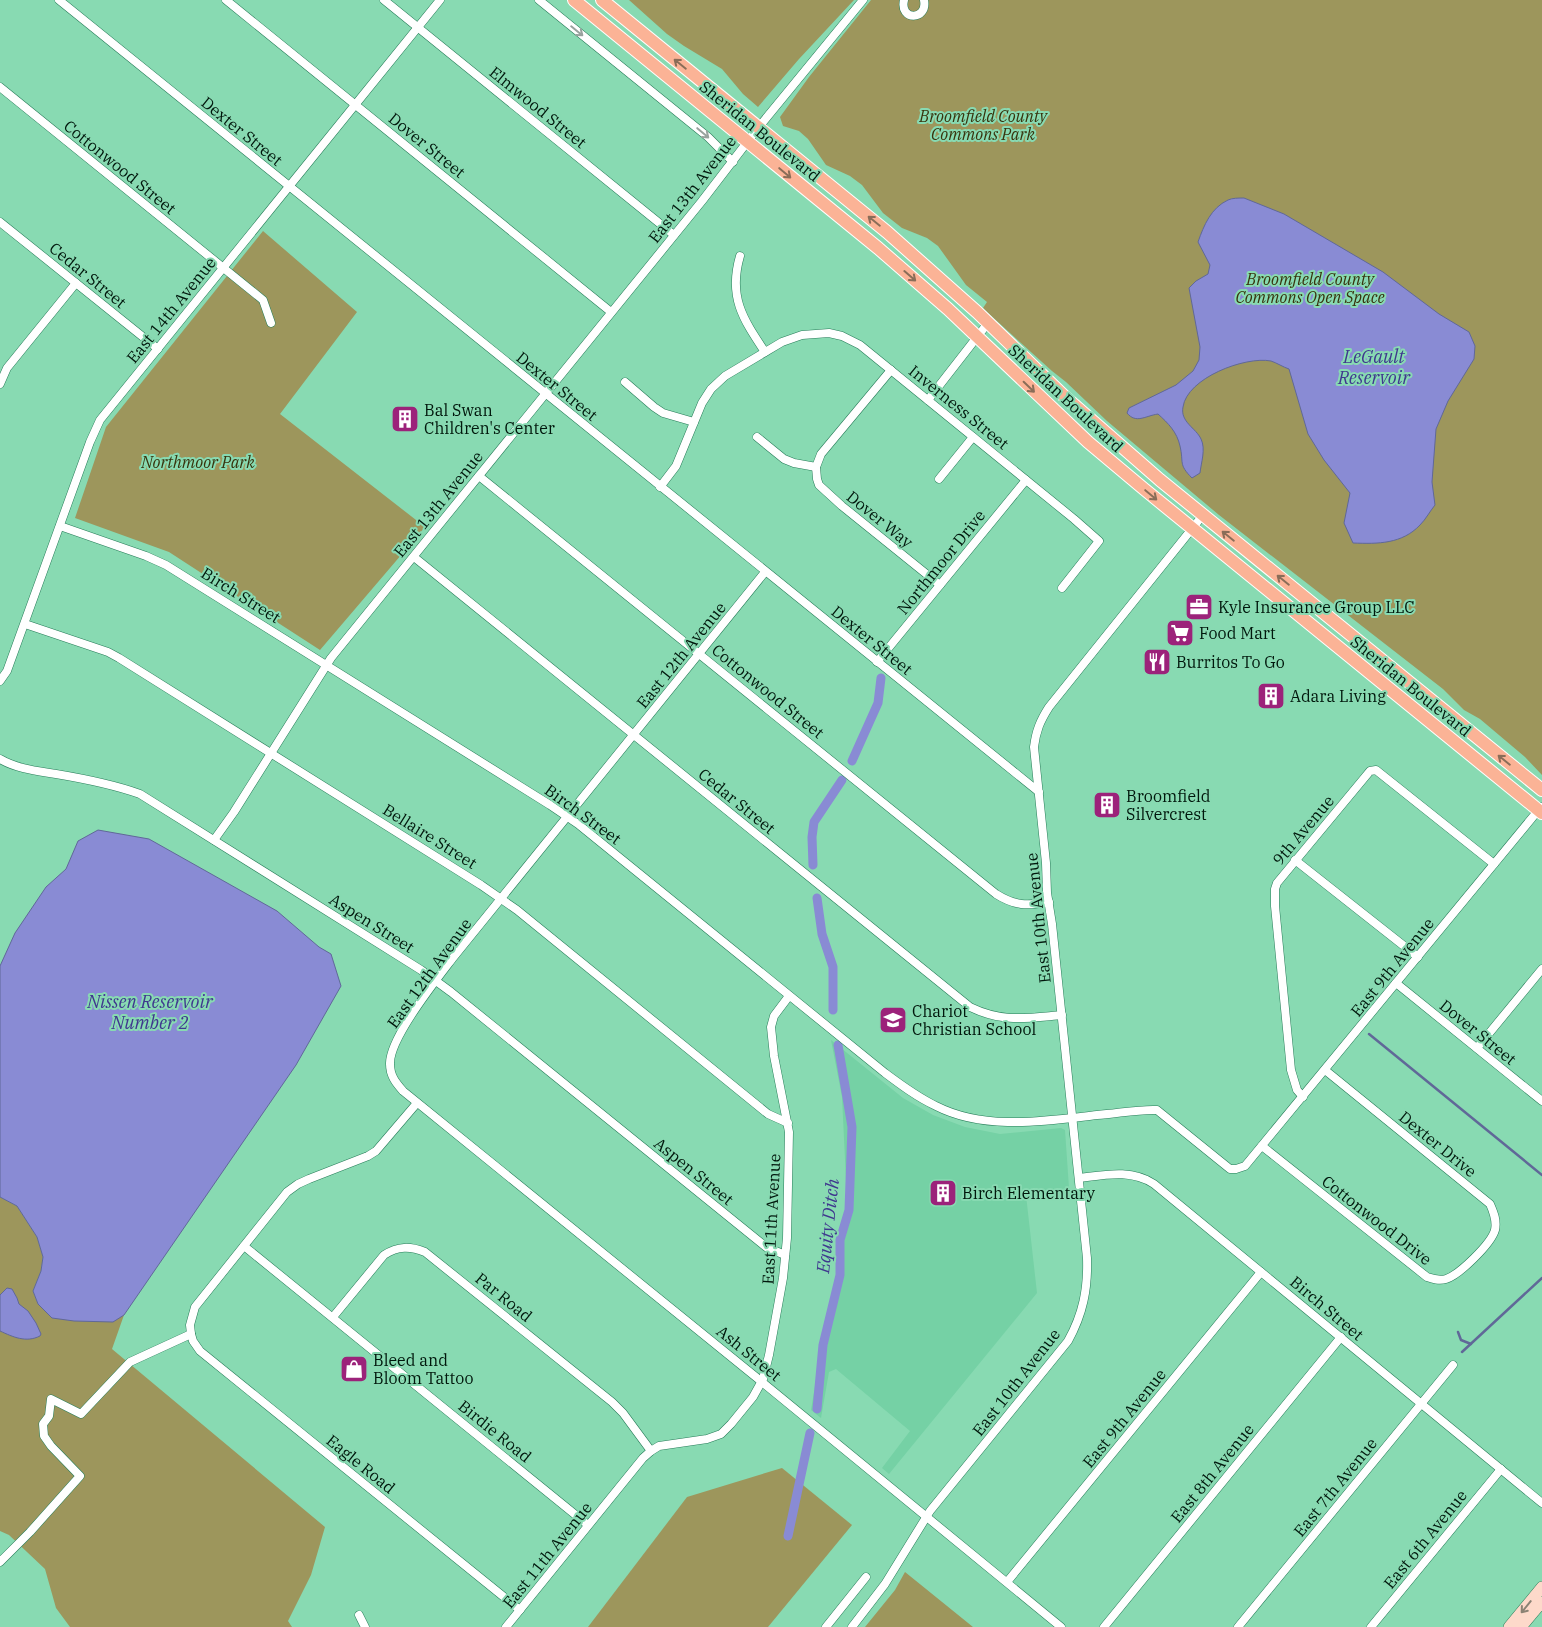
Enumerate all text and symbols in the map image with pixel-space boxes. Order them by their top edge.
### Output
one-way arrow [570,25,583,36]
one-way arrow [673,58,686,69]
street label: Elmwood Street [485,62,591,153]
street label: Sheridan Boulevard [696,76,825,186]
street label: Dexter Street [197,92,287,170]
park label: Broomfield County Commons Park [918,106,1048,144]
street label: Dover Street [385,108,470,182]
street label: Cottonwood Street [60,116,180,219]
one-way arrow [696,128,709,139]
street label: East 13th Avenue [644,131,740,247]
one-way arrow [778,167,791,178]
one-way arrow [867,216,880,227]
street label: Cedar Street [46,238,131,312]
street label: East 14th Avenue [122,253,220,367]
park label: Broomfield County Commons Open Space [1235,269,1385,307]
one-way arrow [904,270,917,282]
street label: Sheridan Boulevard [1005,340,1128,456]
water label: LeGault Reservoir [1337,345,1411,389]
street label: Dexter Street [512,347,602,425]
street label: Inverness Street [905,361,1013,454]
one-way arrow [1023,381,1035,393]
place label: Bal Swan Children's Center [424,400,555,438]
building icon: Bal Swan Children's Center [390,404,420,434]
street label: East 13th Avenue [389,447,487,561]
park label: Northmoor Park [140,452,255,472]
street label: Dover Way [843,486,918,552]
one-way arrow [1144,489,1157,500]
street label: Northmoor Drive [893,506,989,618]
one-way arrow [1222,530,1235,541]
street label: Birch Street [198,563,285,627]
one-way arrow [1277,575,1290,586]
office icon: Kyle Insurance Group LLC [1184,592,1214,622]
place label: Kyle Insurance Group LLC [1218,597,1415,617]
street label: East 12th Avenue [632,598,730,712]
street label: Dexter Street [827,601,917,679]
supermarket icon: Food Mart [1165,618,1195,648]
place label: Food Mart [1199,623,1276,643]
street label: Sheridan Boulevard [1347,631,1476,741]
street label: Cottonwood Street [708,640,828,743]
restaurant icon: Burritos To Go [1142,647,1172,677]
place label: Burritos To Go [1176,652,1285,672]
building icon: Adara Living [1256,681,1286,711]
place label: Adara Living [1290,686,1386,706]
one-way arrow [1498,754,1511,765]
street label: Cedar Street [695,764,780,838]
street label: Birch Street [541,780,625,849]
place label: Broomfield Silvercrest [1126,786,1211,824]
building icon: Broomfield Silvercrest [1092,790,1122,820]
street label: 9th Avenue [1268,791,1338,869]
street label: Bellaire Street [379,799,481,873]
street label: East 10th Avenue [1021,852,1055,984]
street label: Aspen Street [326,889,418,957]
street label: East 12th Avenue [382,914,476,1032]
street label: East 9th Avenue [1346,914,1438,1020]
water label: Nissen Reservoir Number 2 [86,990,214,1034]
street label: Dover Street [1436,995,1521,1069]
place label: Chariot Christian School [912,1001,1036,1039]
school or university icon: Chariot Christian School [878,1005,908,1035]
street label: Dexter Drive [1395,1107,1481,1181]
street label: Aspen Street [650,1133,738,1209]
street label: East 11th Avenue [758,1153,784,1285]
street label: Cottonwood Drive [1318,1171,1436,1269]
water label: Equity Ditch [811,1177,844,1275]
building icon: Birch Elementary [928,1178,958,1208]
place label: Birch Elementary [962,1183,1095,1203]
street label: Par Road [471,1268,537,1326]
street label: Birch Street [1286,1271,1368,1345]
street label: Ash Street [713,1321,786,1385]
street label: East 10th Avenue [968,1324,1064,1440]
place label: Bleed and Bloom Tattoo [373,1350,473,1388]
shop icon: Bleed and Bloom Tattoo [339,1354,369,1384]
street label: East 9th Avenue [1078,1365,1170,1471]
street label: Birdie Road [454,1396,536,1467]
street label: East 8th Avenue [1166,1420,1258,1526]
street label: Eagle Road [323,1430,400,1498]
street label: East 7th Avenue [1289,1434,1381,1540]
street label: East 6th Avenue [1379,1486,1471,1592]
street label: East 11th Avenue [498,1498,596,1612]
one-way arrow [1520,1600,1531,1613]

